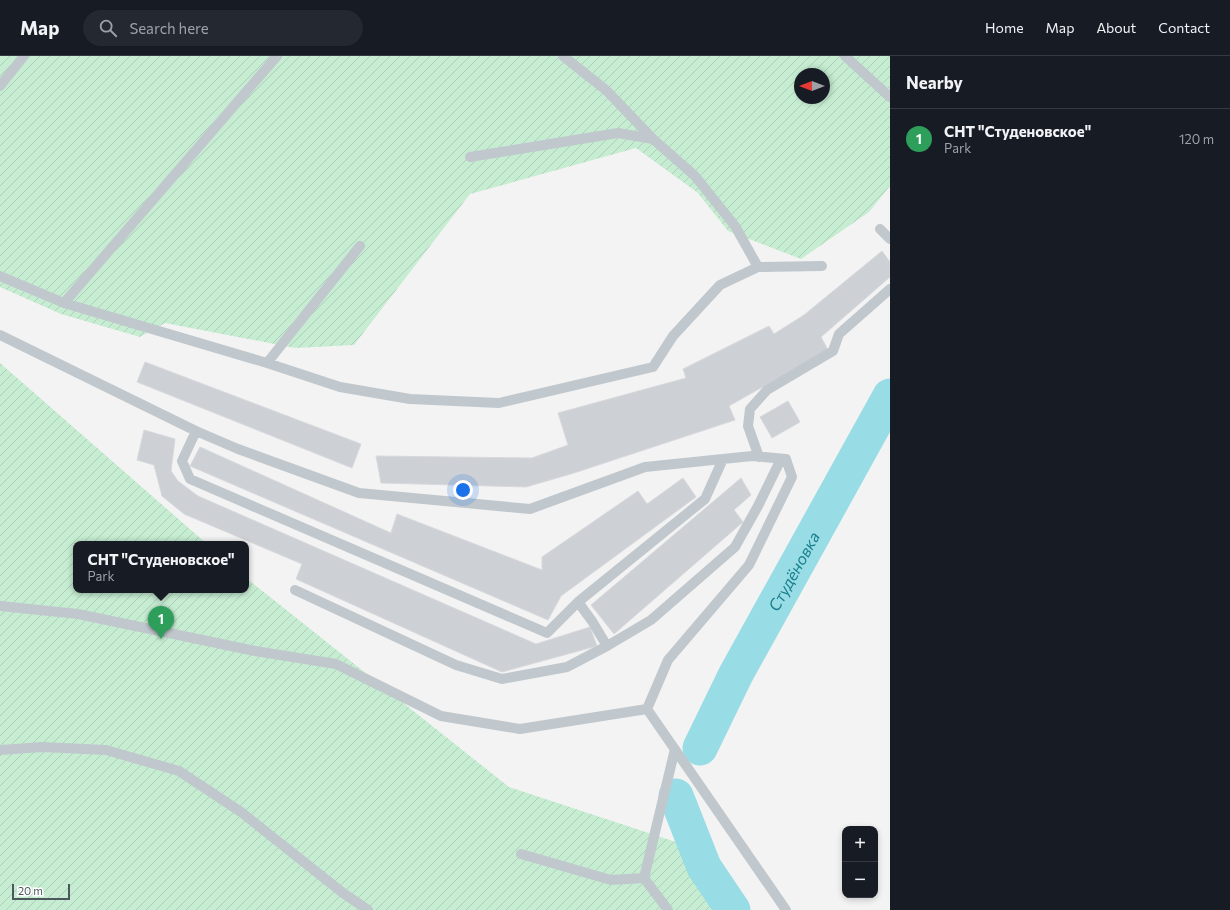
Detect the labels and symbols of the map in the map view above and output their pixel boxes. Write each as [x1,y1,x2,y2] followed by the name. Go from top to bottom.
[794,68,830,104] north arrow
[453,480,473,500] your location
[763,528,823,614] water label: Студёновка
[148,606,174,639] pin: 1
[12,882,70,901] scale bar

